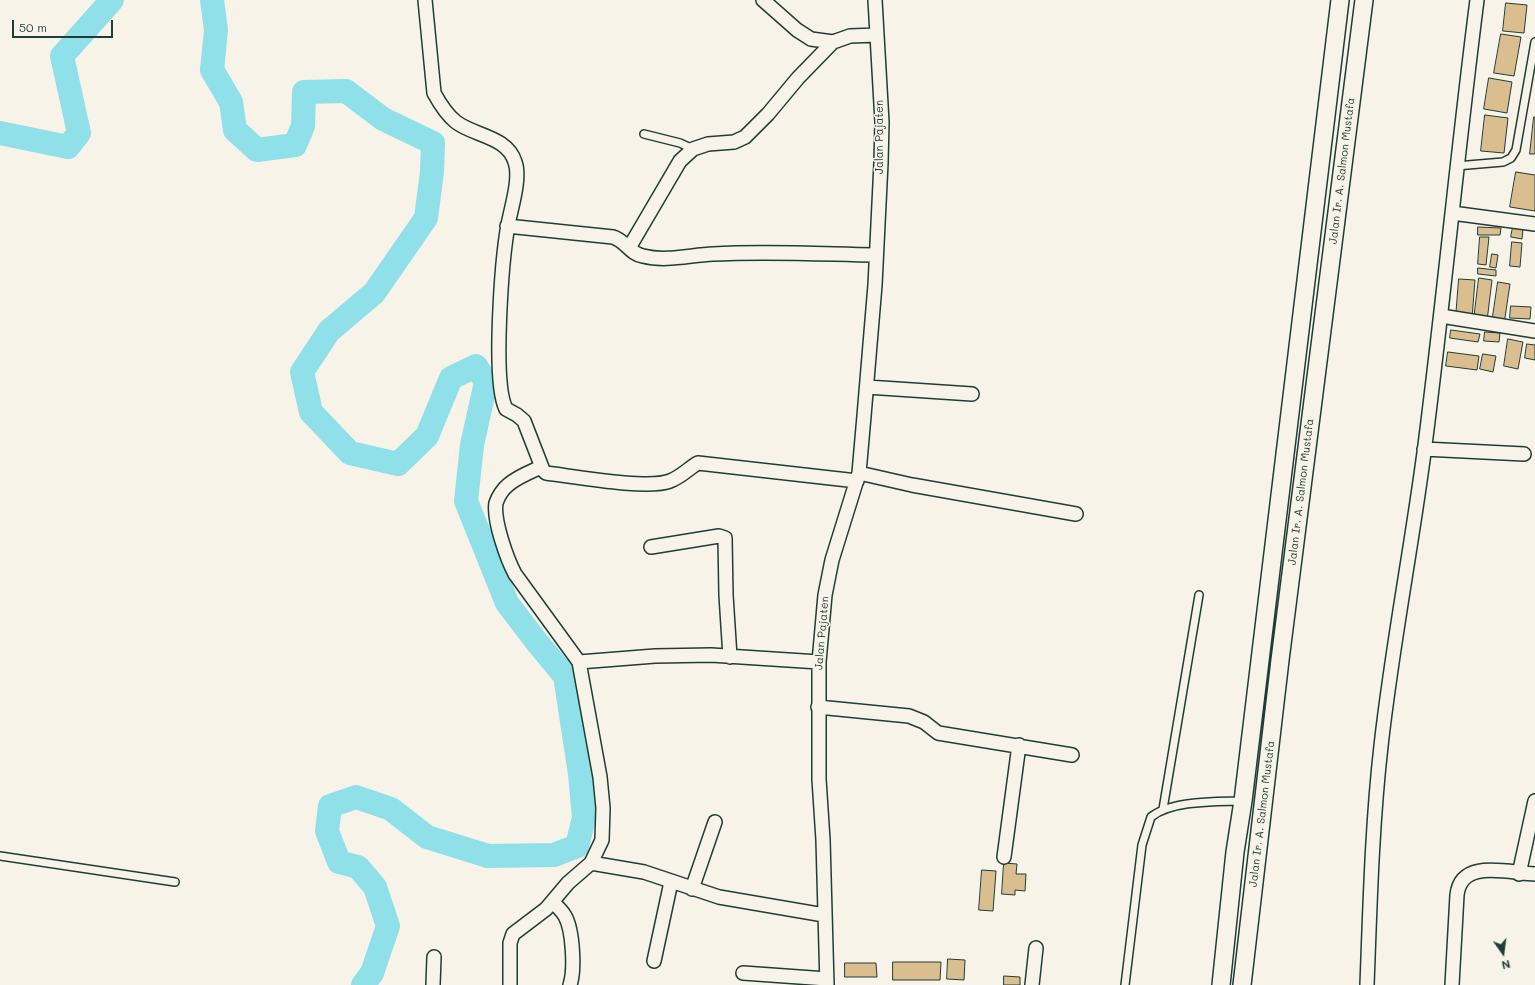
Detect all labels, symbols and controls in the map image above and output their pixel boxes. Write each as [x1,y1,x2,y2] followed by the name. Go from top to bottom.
[14,12,115,38] scale bar
[19,19,47,35] text: 50 m
[1326,97,1358,245] street label: Jalan Ir. A. Salmon Mustafa
[873,100,887,174] street label: Jalan Pajaten
[1285,418,1317,566] street label: Jalan Ir. A. Salmon Mustafa
[812,596,832,670] street label: Jalan Pajaten
[1246,740,1278,888] street label: Jalan Ir. A. Salmon Mustafa
[1483,933,1523,973] north arrow
[1500,957,1512,973] text: N

